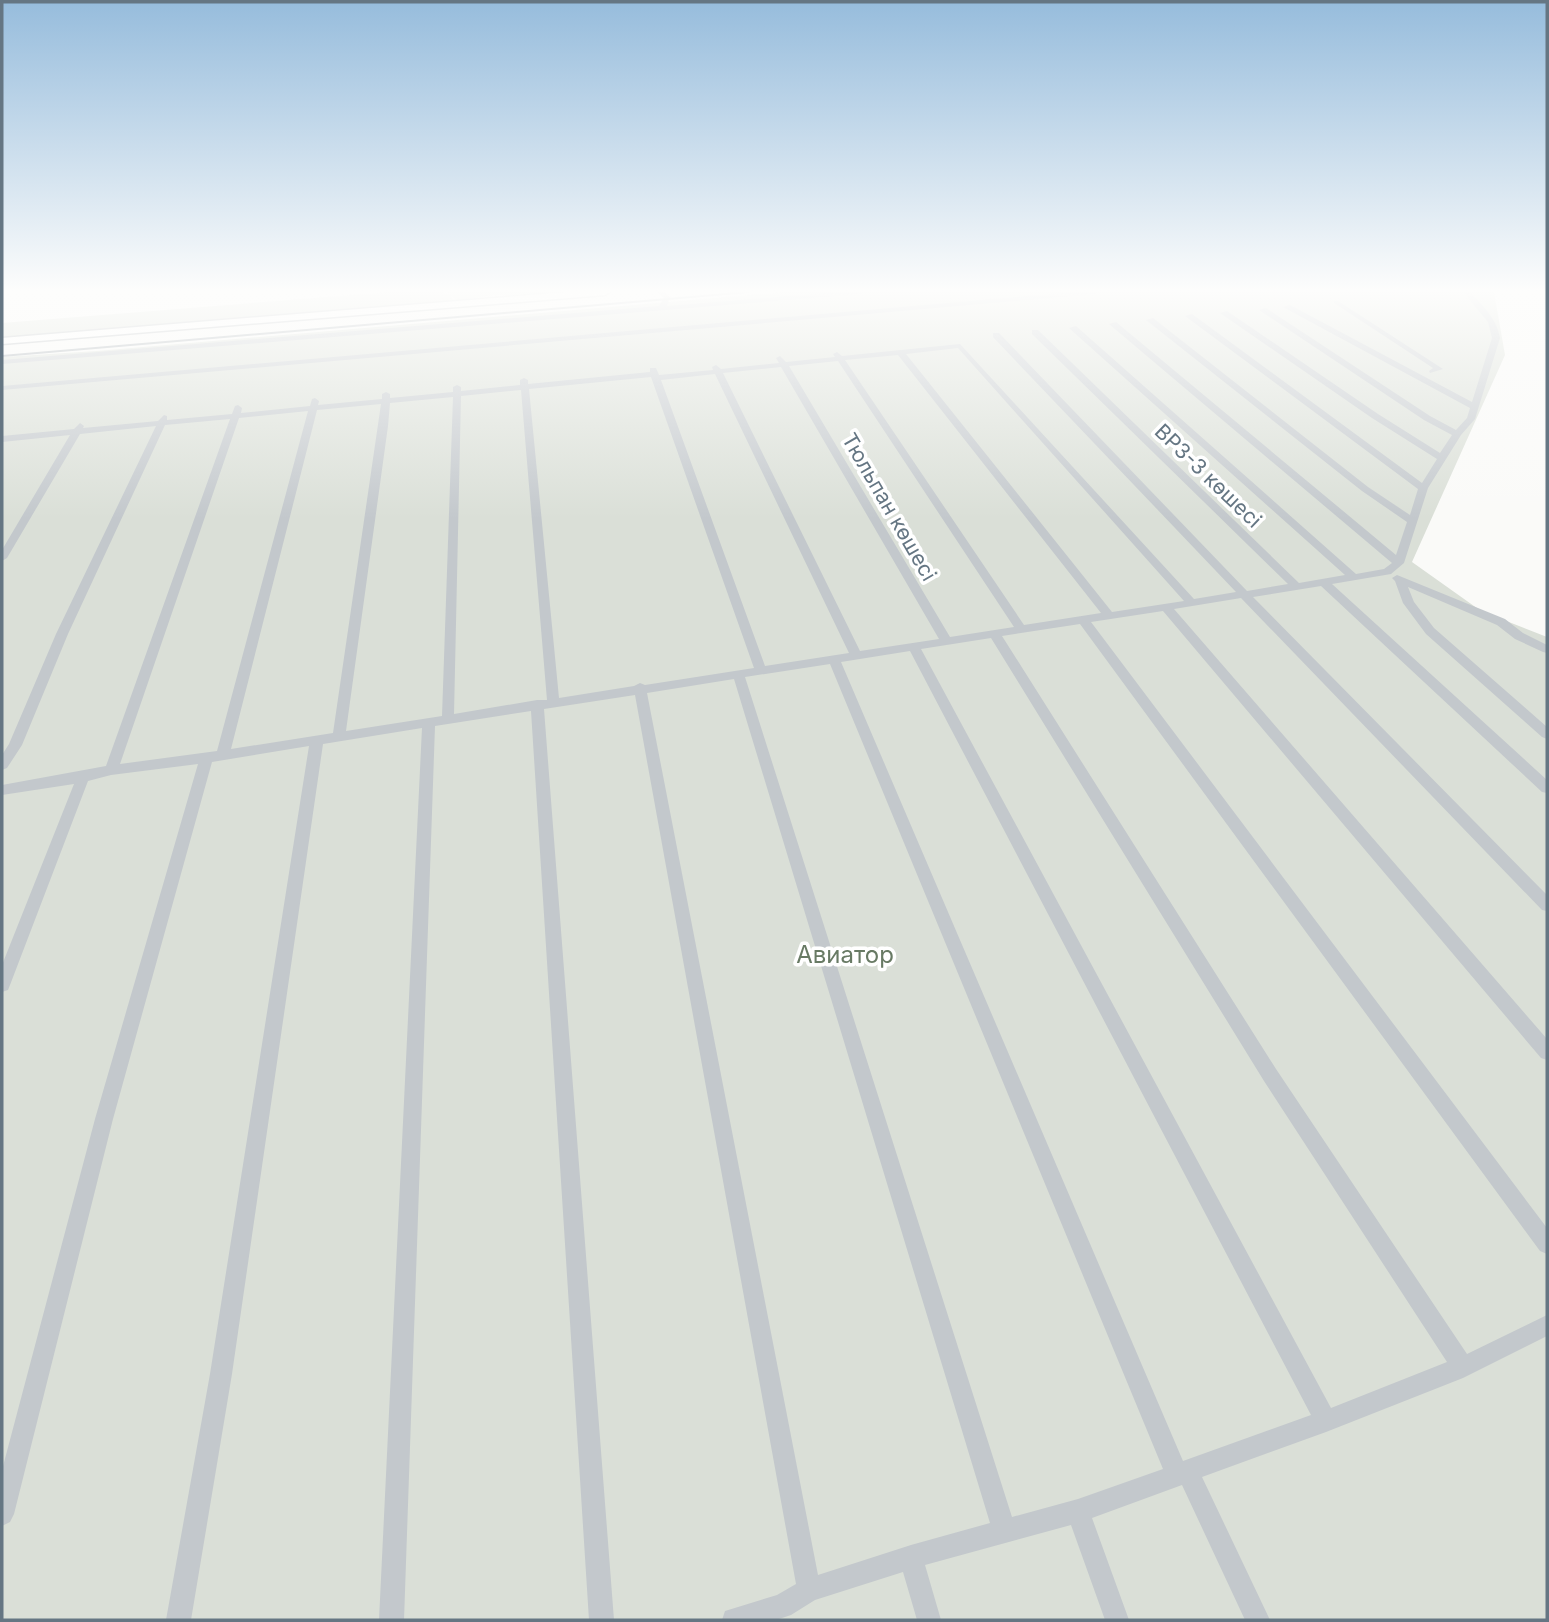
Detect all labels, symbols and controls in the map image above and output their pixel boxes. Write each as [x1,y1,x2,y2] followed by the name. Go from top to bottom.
[1150,419,1267,533] street label: ВРЗ-3 көшесі
[837,428,942,585] street label: Тюльпан көшесі
[796,940,894,969] park label: Авиатор

